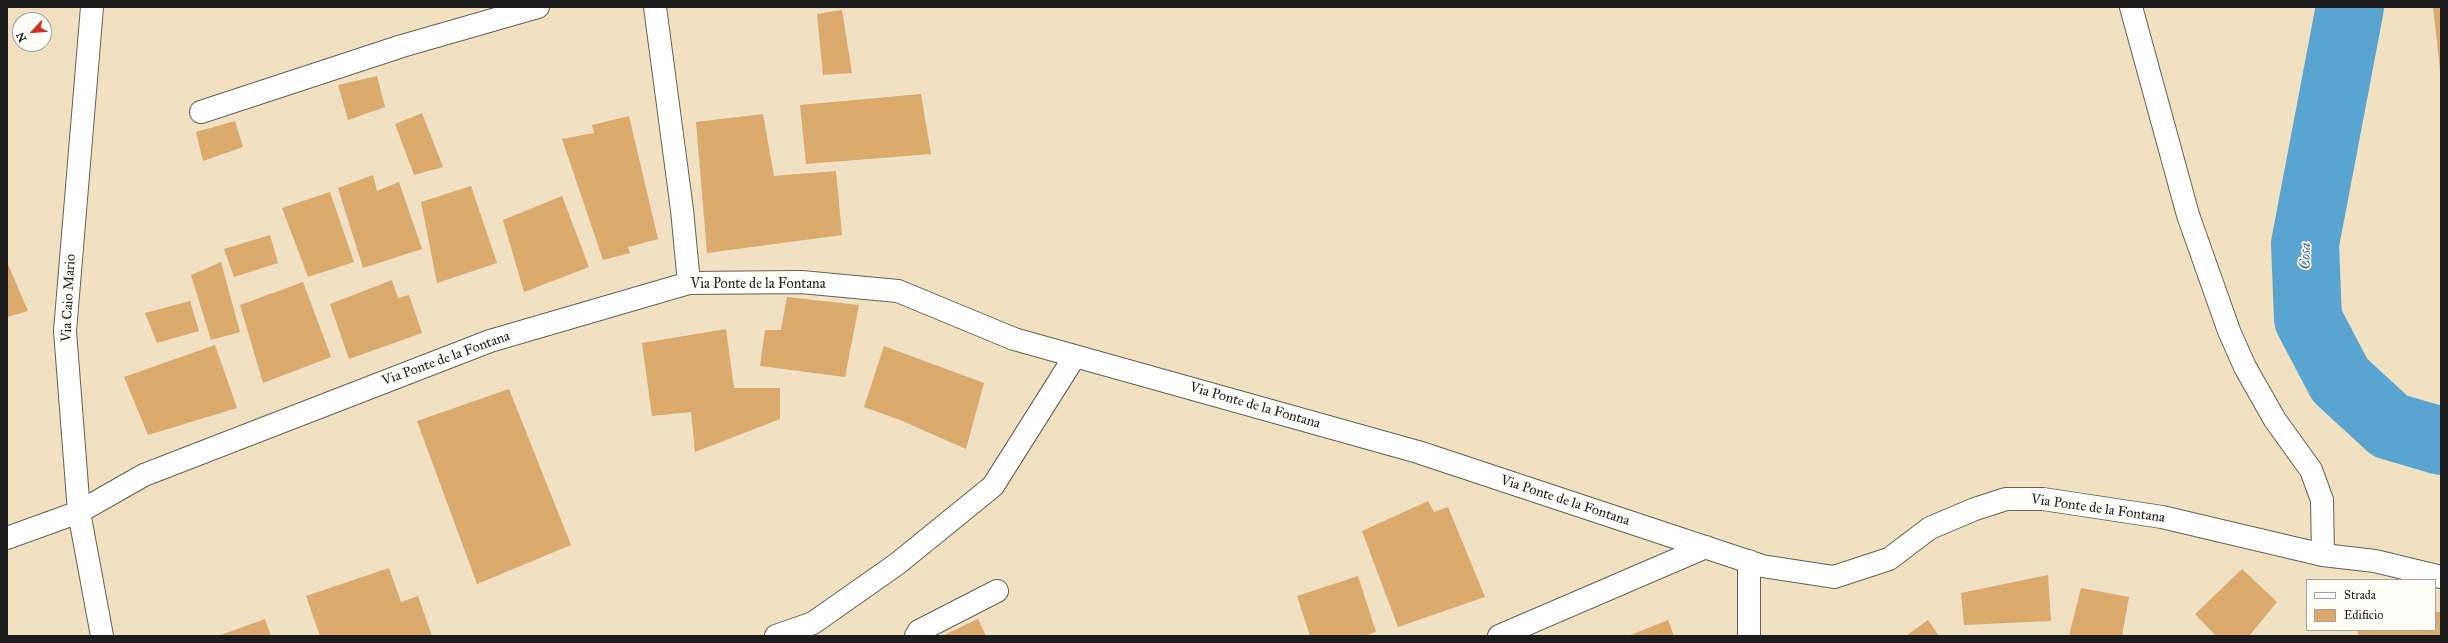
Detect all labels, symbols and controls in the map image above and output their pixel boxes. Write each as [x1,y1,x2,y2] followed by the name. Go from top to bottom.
[12,12,52,52] north arrow
[14,30,30,44] text: N
[2297,242,2315,270] water label: Cosa
[58,253,80,343] street label: Via Caio Mario
[690,277,826,293] street label: Via Ponte de la Fontana
[380,328,512,390] street label: Via Ponte de la Fontana
[1188,379,1322,433] street label: Via Ponte de la Fontana
[1498,472,1632,530] street label: Via Ponte de la Fontana
[2030,491,2166,527] street label: Via Ponte de la Fontana
[2306,579,2436,631] legend
[2344,588,2376,602] text: Strada
[2344,608,2383,622] text: Edificio

